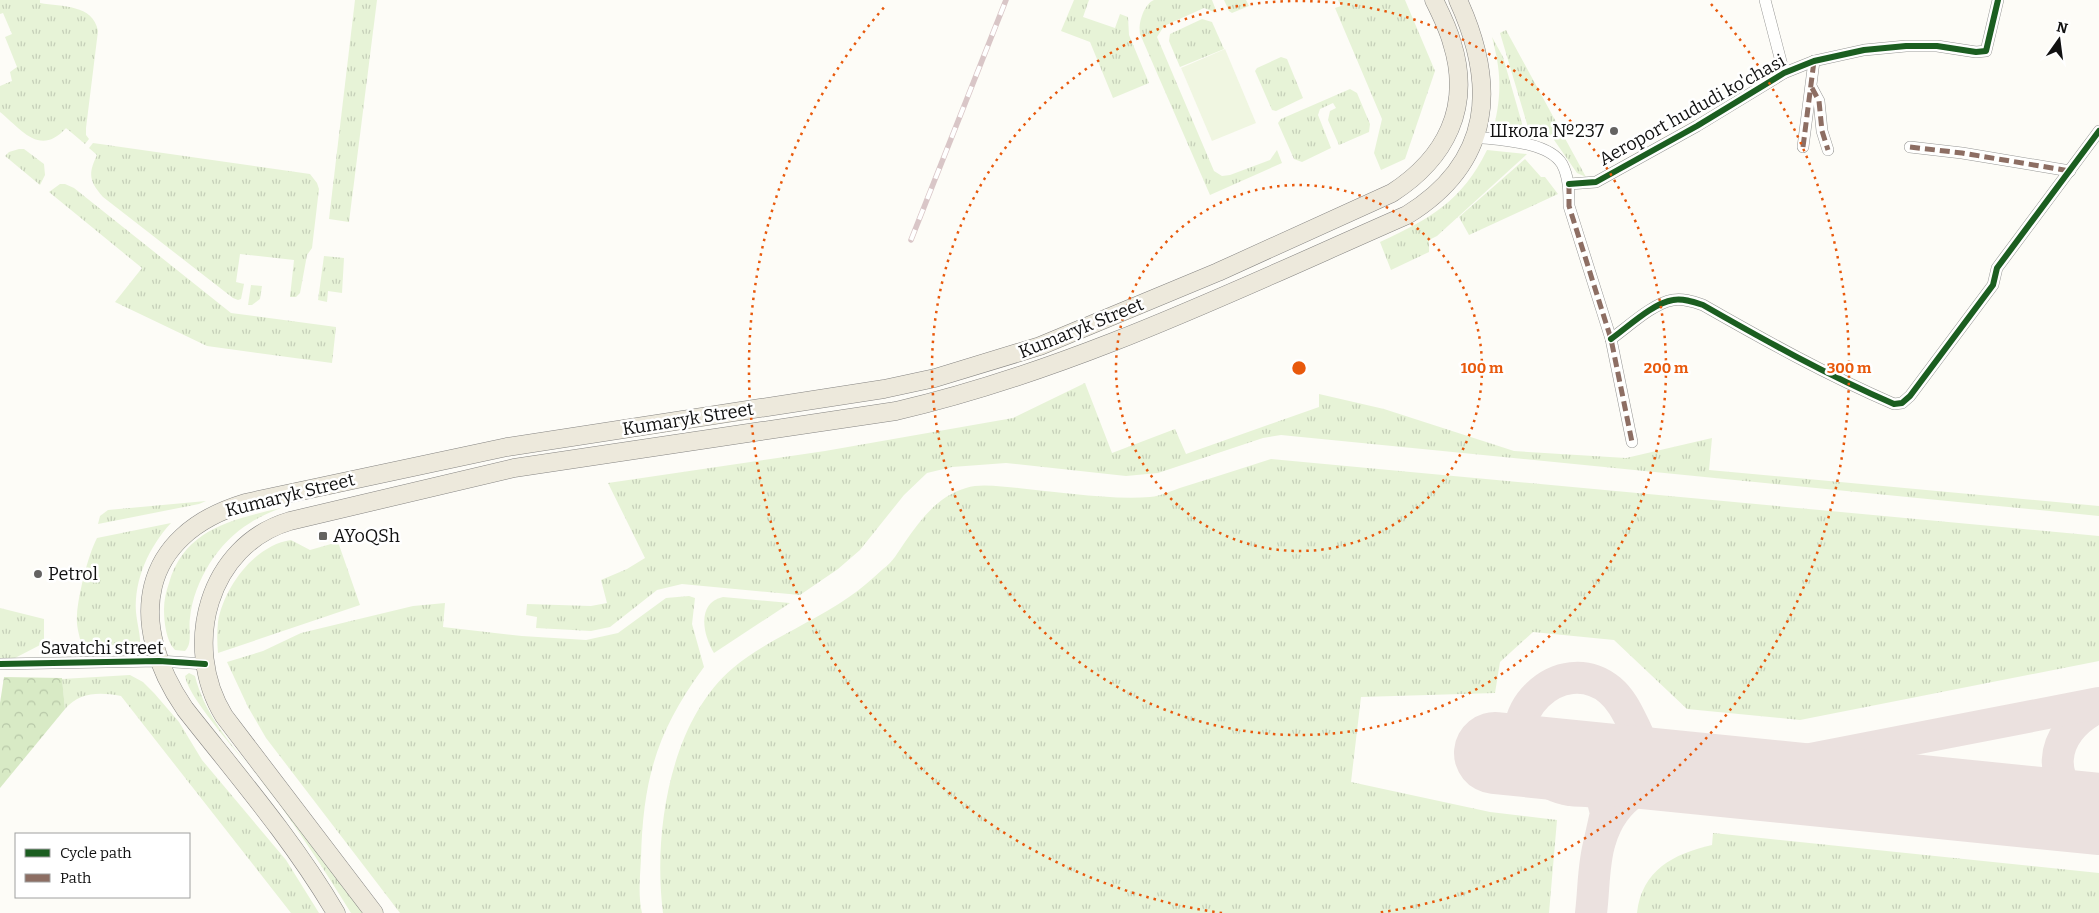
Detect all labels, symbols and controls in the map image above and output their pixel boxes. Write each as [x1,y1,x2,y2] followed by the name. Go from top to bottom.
[2034,15,2084,65] north arrow
[2055,18,2070,37] text: N
[1595,50,1789,170] street label: Aeroport hududi ko'chasi
[1490,120,1604,142] place label: Школа №237
[1608,125,1620,137] marker: Школа №237
[1015,293,1147,363] street label: Kumaryk Street
[1290,359,1308,377] centre of rings
[1461,359,1504,377] text: 100 m
[1644,359,1689,377] text: 200 m
[1827,359,1872,377] text: 300 m
[621,398,756,440] street label: Kumaryk Street
[223,468,357,522] street label: Kumaryk Street
[333,525,400,547] place label: AYoQSh
[317,530,329,542] marker: AYoQSh
[48,563,98,585] place label: Petrol
[32,568,44,580] marker: Petrol
[41,637,164,659] street label: Savatchi street
[15,833,190,898] legend
[60,844,132,862] text: Cycle path
[60,869,92,887] text: Path

